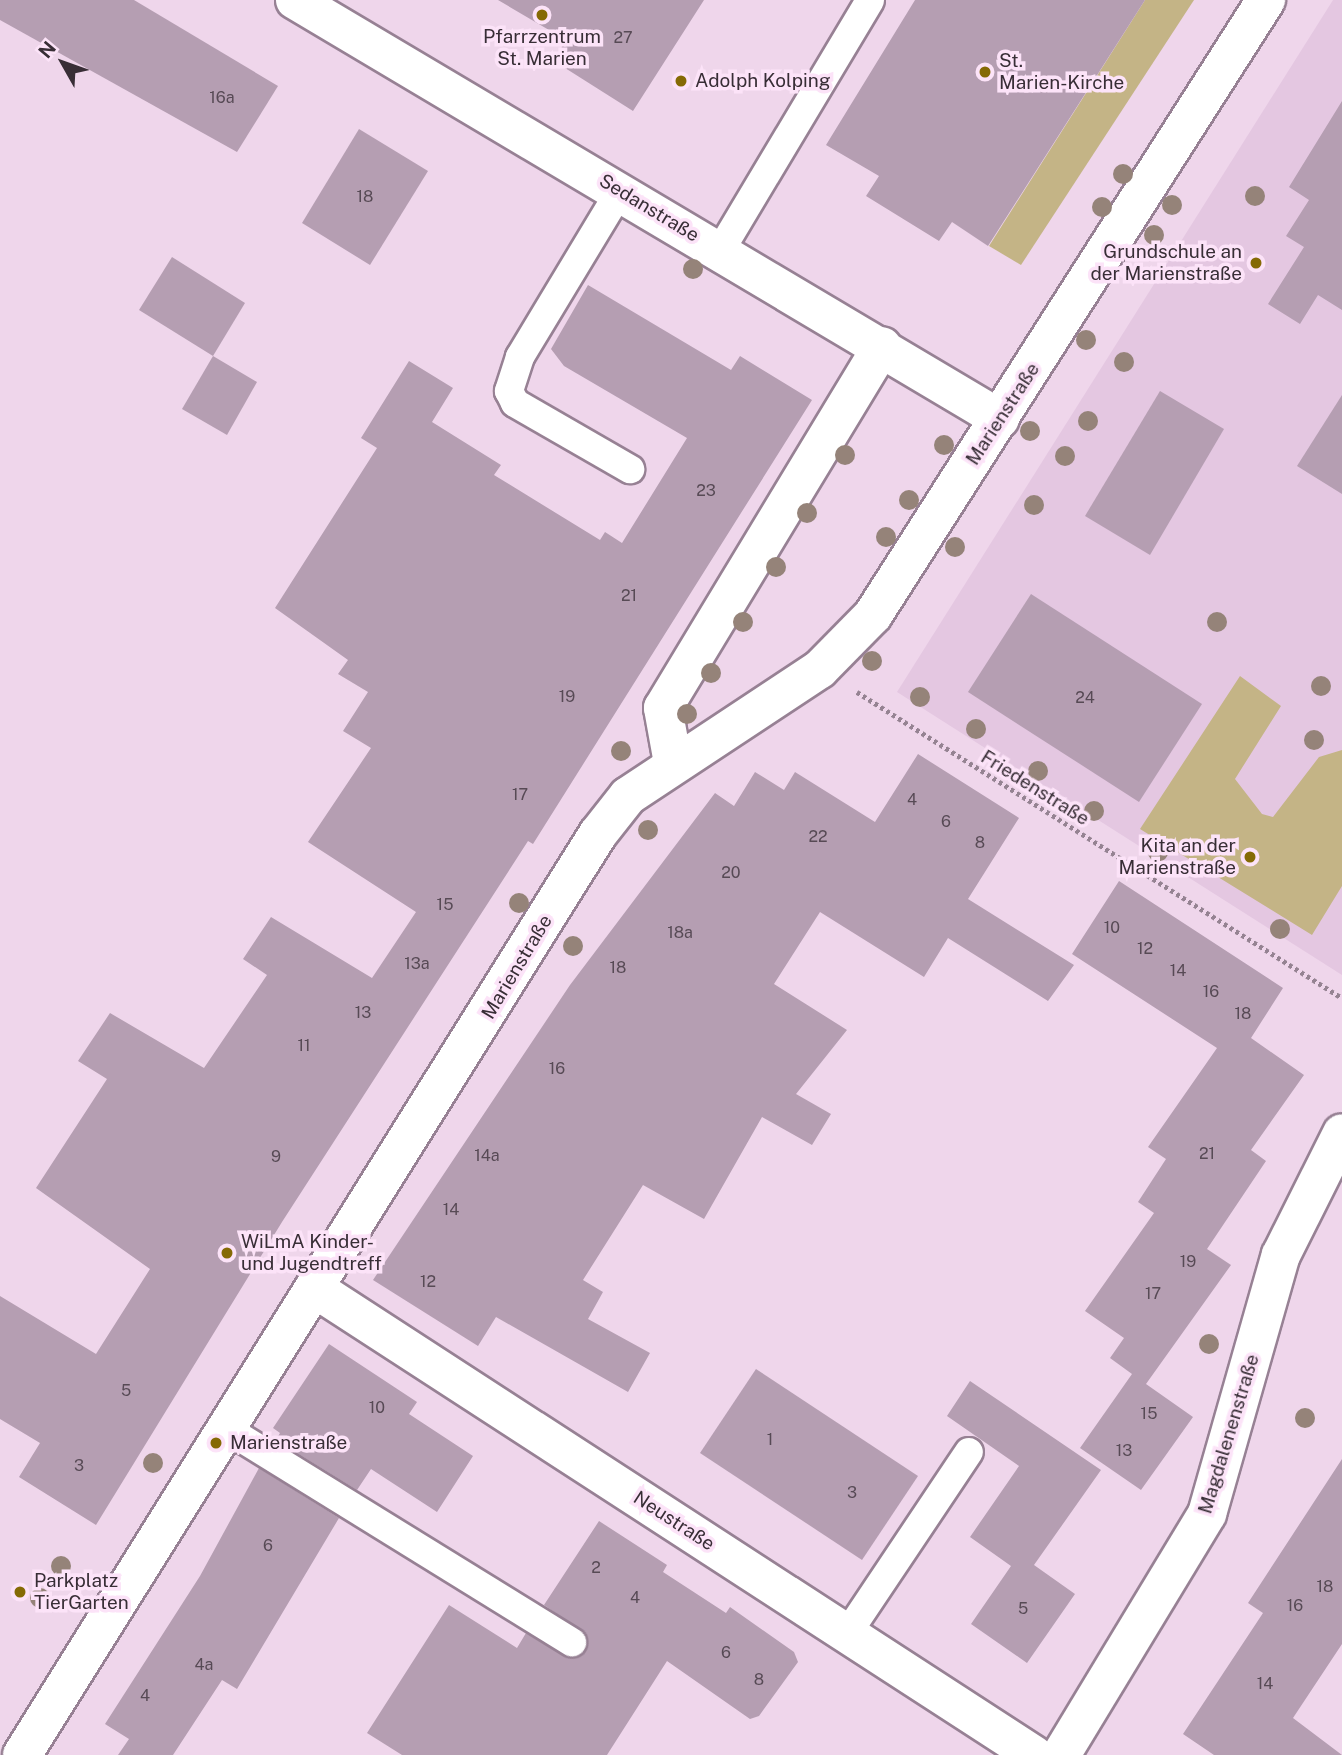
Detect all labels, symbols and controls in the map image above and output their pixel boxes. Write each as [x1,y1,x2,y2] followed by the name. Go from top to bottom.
[534,7,550,23] marker: Pfarrzentrum St. Marien
[483,26,601,70] place label: Pfarrzentrum St. Marien
[28,28,98,98] north arrow
[613,28,633,48] house number: 27
[34,37,60,62] text: N
[999,50,1124,94] place label: St. Marien-Kirche
[977,64,993,80] marker: St. Marien-Kirche
[695,70,831,92] place label: Adolph Kolping
[673,73,689,89] marker: Adolph Kolping
[209,88,235,108] house number: 16a
[595,169,703,247] street label: Sedanstraße
[357,187,373,207] house number: 18
[1090,241,1242,285] place label: Grundschule an der Marienstraße
[1248,255,1264,271] marker: Grundschule an der Marienstraße
[961,359,1045,469] street label: Marienstraße
[696,481,716,501] house number: 23
[621,586,637,606] house number: 21
[559,687,575,707] house number: 19
[1075,688,1095,708] house number: 24
[977,746,1093,830] street label: Friedenstraße
[512,785,528,805] house number: 17
[907,790,917,810] house number: 4
[941,812,951,832] house number: 6
[808,827,828,847] house number: 22
[975,833,985,853] house number: 8
[1119,835,1236,879] place label: Kita an der Marienstraße
[1242,849,1258,865] marker: Kita an der Marienstraße
[721,863,741,883] house number: 20
[437,895,453,915] house number: 15
[477,911,557,1023] street label: Marienstraße
[1104,918,1120,938] house number: 10
[667,923,693,943] house number: 18a
[1137,939,1153,959] house number: 12
[404,954,430,974] house number: 13a
[610,958,626,978] house number: 18
[1170,961,1186,981] house number: 14
[1203,982,1219,1002] house number: 16
[355,1003,371,1023] house number: 13
[1235,1004,1251,1024] house number: 18
[297,1036,311,1056] house number: 11
[549,1059,565,1079] house number: 16
[1199,1144,1215,1164] house number: 21
[474,1146,500,1166] house number: 14a
[271,1147,281,1167] house number: 9
[443,1200,459,1220] house number: 14
[241,1231,382,1275] place label: WiLmA Kinder- und Jugendtreff
[219,1245,235,1261] marker: WiLmA Kinder- und Jugendtreff
[1180,1252,1196,1272] house number: 19
[420,1272,436,1292] house number: 12
[1145,1284,1161,1304] house number: 17
[1194,1351,1264,1517] street label: Magdalenenstraße
[121,1381,131,1401] house number: 5
[369,1398,385,1418] house number: 10
[1141,1404,1157,1424] house number: 15
[767,1430,773,1450] house number: 1
[230,1432,347,1454] place label: Marienstraße
[208,1435,224,1451] marker: Marienstraße
[1116,1441,1132,1461] house number: 13
[74,1456,84,1476] house number: 3
[847,1483,857,1503] house number: 3
[629,1486,719,1556] street label: Neustraße
[263,1536,273,1556] house number: 6
[591,1558,601,1578] house number: 2
[34,1570,129,1614] place label: Parkplatz TierGarten
[1317,1577,1333,1597] house number: 18
[12,1584,28,1600] marker: Parkplatz TierGarten
[630,1588,640,1608] house number: 4
[1287,1596,1303,1616] house number: 16
[1018,1599,1028,1619] house number: 5
[721,1643,731,1663] house number: 6
[195,1655,213,1675] house number: 4a
[754,1670,764,1690] house number: 8
[1257,1674,1273,1694] house number: 14
[140,1686,150,1706] house number: 4

